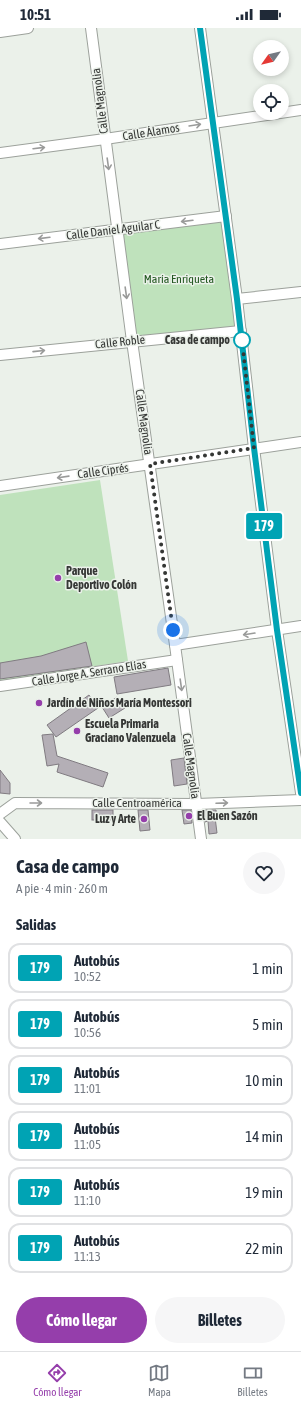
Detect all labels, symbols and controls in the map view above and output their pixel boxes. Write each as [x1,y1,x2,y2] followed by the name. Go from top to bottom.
[20,6,51,23] text: 10:51
[253,40,289,76] north arrow
[253,40,289,120] map controls
[89,67,111,135] street label: Calle Magnolia
[253,84,289,120] button: locate
[122,121,180,143] street label: Calle Álamos
[188,121,201,129] one-way arrow
[32,144,45,152] one-way arrow
[104,157,112,170] one-way arrow
[65,217,161,243] street label: Calle Daniel Aguilar C
[181,217,194,225] one-way arrow
[38,234,51,242] one-way arrow
[144,272,214,286] park label: María Enriqueta
[122,286,130,299] one-way arrow
[233,331,251,349] marker: Casa de campo
[94,332,146,352] street label: Calle Roble
[165,333,230,347] place label: Casa de campo
[32,347,45,354] one-way arrow
[132,388,156,456] street label: Calle Magnolia
[77,460,129,482] street label: Calle Ciprés
[57,473,70,481] one-way arrow
[241,513,287,539] line badge: 179
[254,518,274,534] text: 179
[66,564,137,592] place label: Parque Deportivo Colón
[53,573,63,583] marker: Parque Deportivo Colón
[163,620,183,640] your location
[243,630,256,638] one-way arrow
[31,657,147,689] street label: Calle Jorge A. Serrano Elías
[177,678,184,691] one-way arrow
[46,696,192,710] place label: Jardín de Niños María Montessori
[34,698,44,708] marker: Jardín de Niños María Montessori
[85,717,176,745] place label: Escuela Primaria Graciano Valenzuela
[72,726,82,736] marker: Escuela Primaria Graciano Valenzuela
[179,732,203,800] street label: Calle Magnolia
[92,796,182,810] street label: Calle Centroamérica
[29,799,42,807] one-way arrow
[215,799,228,806] one-way arrow
[197,809,258,823] place label: El Buen Sazón
[184,811,194,821] marker: El Buen Sazón
[95,812,137,826] place label: Luz y Arte
[139,814,149,824] marker: Luz y Arte
[243,852,285,894] button: heart
[16,855,119,877] text: Casa de campo
[16,881,108,896] text: A pie · 4 min · 260 m
[16,916,56,933] text: Salidas
[74,952,119,969] text: Autobús
[30,960,50,976] text: 179
[252,960,283,977] text: 1 min
[74,969,101,984] text: 10:52
[74,1008,119,1025] text: Autobús
[30,1016,50,1032] text: 179
[252,1016,283,1033] text: 5 min
[74,1025,101,1040] text: 10:56
[74,1064,119,1081] text: Autobús
[30,1072,50,1088] text: 179
[245,1072,283,1089] text: 10 min
[74,1081,101,1096] text: 11:01
[74,1120,119,1137] text: Autobús
[30,1128,50,1144] text: 179
[245,1128,283,1145] text: 14 min
[74,1137,101,1152] text: 11:05
[74,1176,119,1193] text: Autobús
[30,1184,50,1200] text: 179
[245,1184,283,1201] text: 19 min
[74,1193,101,1208] text: 11:10
[74,1232,119,1249] text: Autobús
[30,1240,50,1256] text: 179
[245,1240,283,1257] text: 22 min
[74,1249,101,1264] text: 11:13
[16,1297,147,1343] button: Cómo llegar
[155,1297,285,1343] button: Billetes
[33,1362,82,1398] tab: Cómo llegar
[148,1362,171,1398] tab: Mapa
[237,1362,268,1398] tab: Billetes

